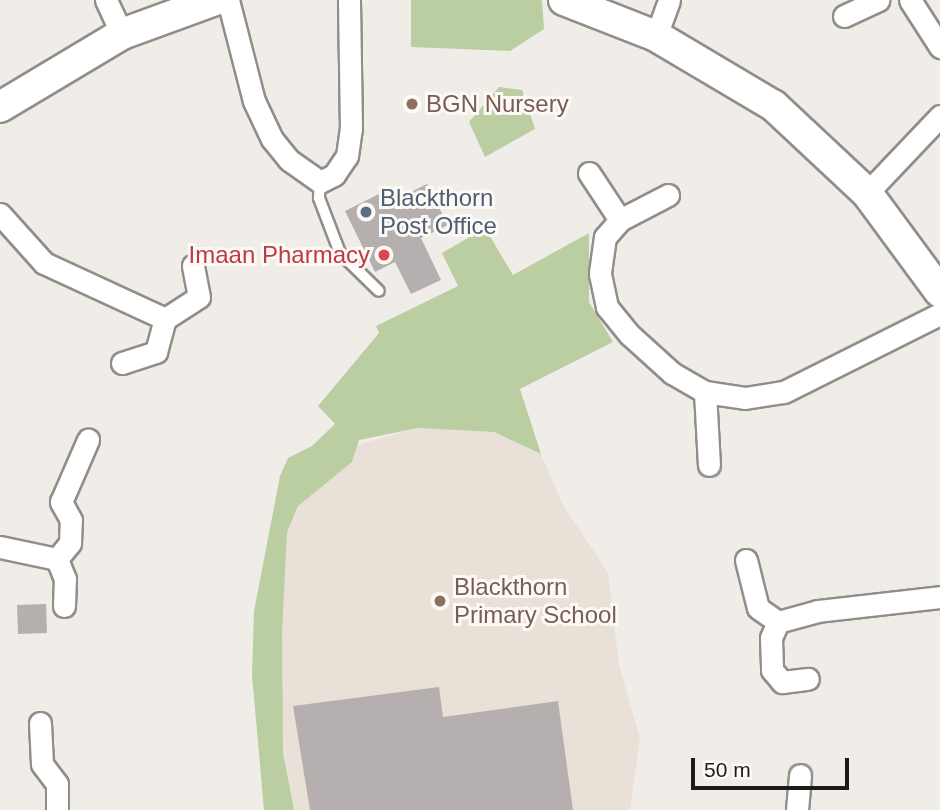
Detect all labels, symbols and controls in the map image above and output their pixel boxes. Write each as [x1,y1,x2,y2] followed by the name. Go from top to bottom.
[426,90,569,118] place label: BGN Nursery
[404,96,420,112] marker: BGN Nursery
[380,184,497,240] place label: Blackthorn Post Office
[358,204,374,220] marker: Blackthorn Post Office
[189,241,370,269] place label: Imaan Pharmacy
[376,247,392,263] marker: Imaan Pharmacy
[454,573,617,629] place label: Blackthorn Primary School
[432,593,448,609] marker: Blackthorn Primary School
[695,744,852,788] scale bar
[704,758,751,781] text: 50 m

